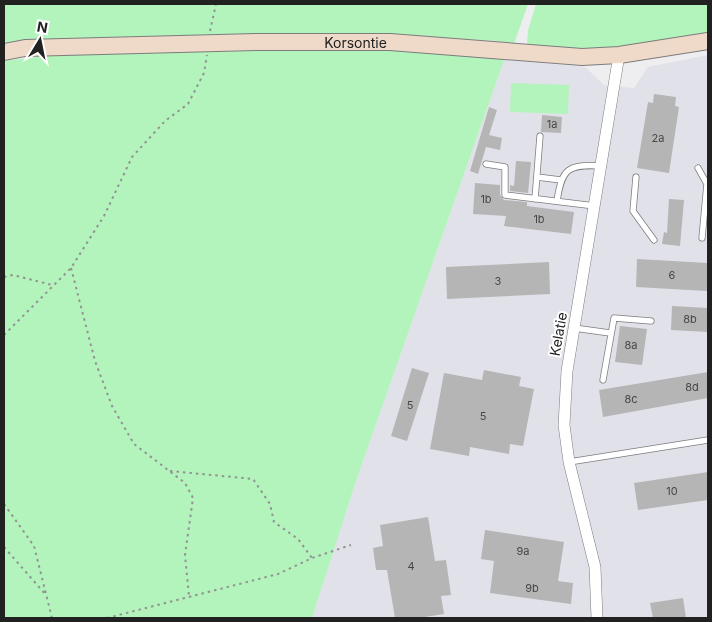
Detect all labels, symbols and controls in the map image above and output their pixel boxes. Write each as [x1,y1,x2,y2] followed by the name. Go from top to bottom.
[15,15,65,65] north arrow
[36,17,49,36] text: N
[324,34,387,51] street label: Korsontie
[547,117,557,131] house number: 1a
[652,131,664,145] house number: 2a
[480,192,492,206] house number: 1b
[533,212,545,226] house number: 1b
[669,268,676,282] house number: 6
[495,274,502,288] house number: 3
[546,311,570,357] street label: Kelatie
[683,312,697,326] house number: 8b
[625,338,637,352] house number: 8a
[685,380,699,394] house number: 8d
[624,392,638,406] house number: 8c
[407,398,414,412] house number: 5
[480,409,487,423] house number: 5
[666,484,678,498] house number: 10
[517,544,530,558] house number: 9a
[407,559,415,573] house number: 4
[525,581,539,595] house number: 9b

